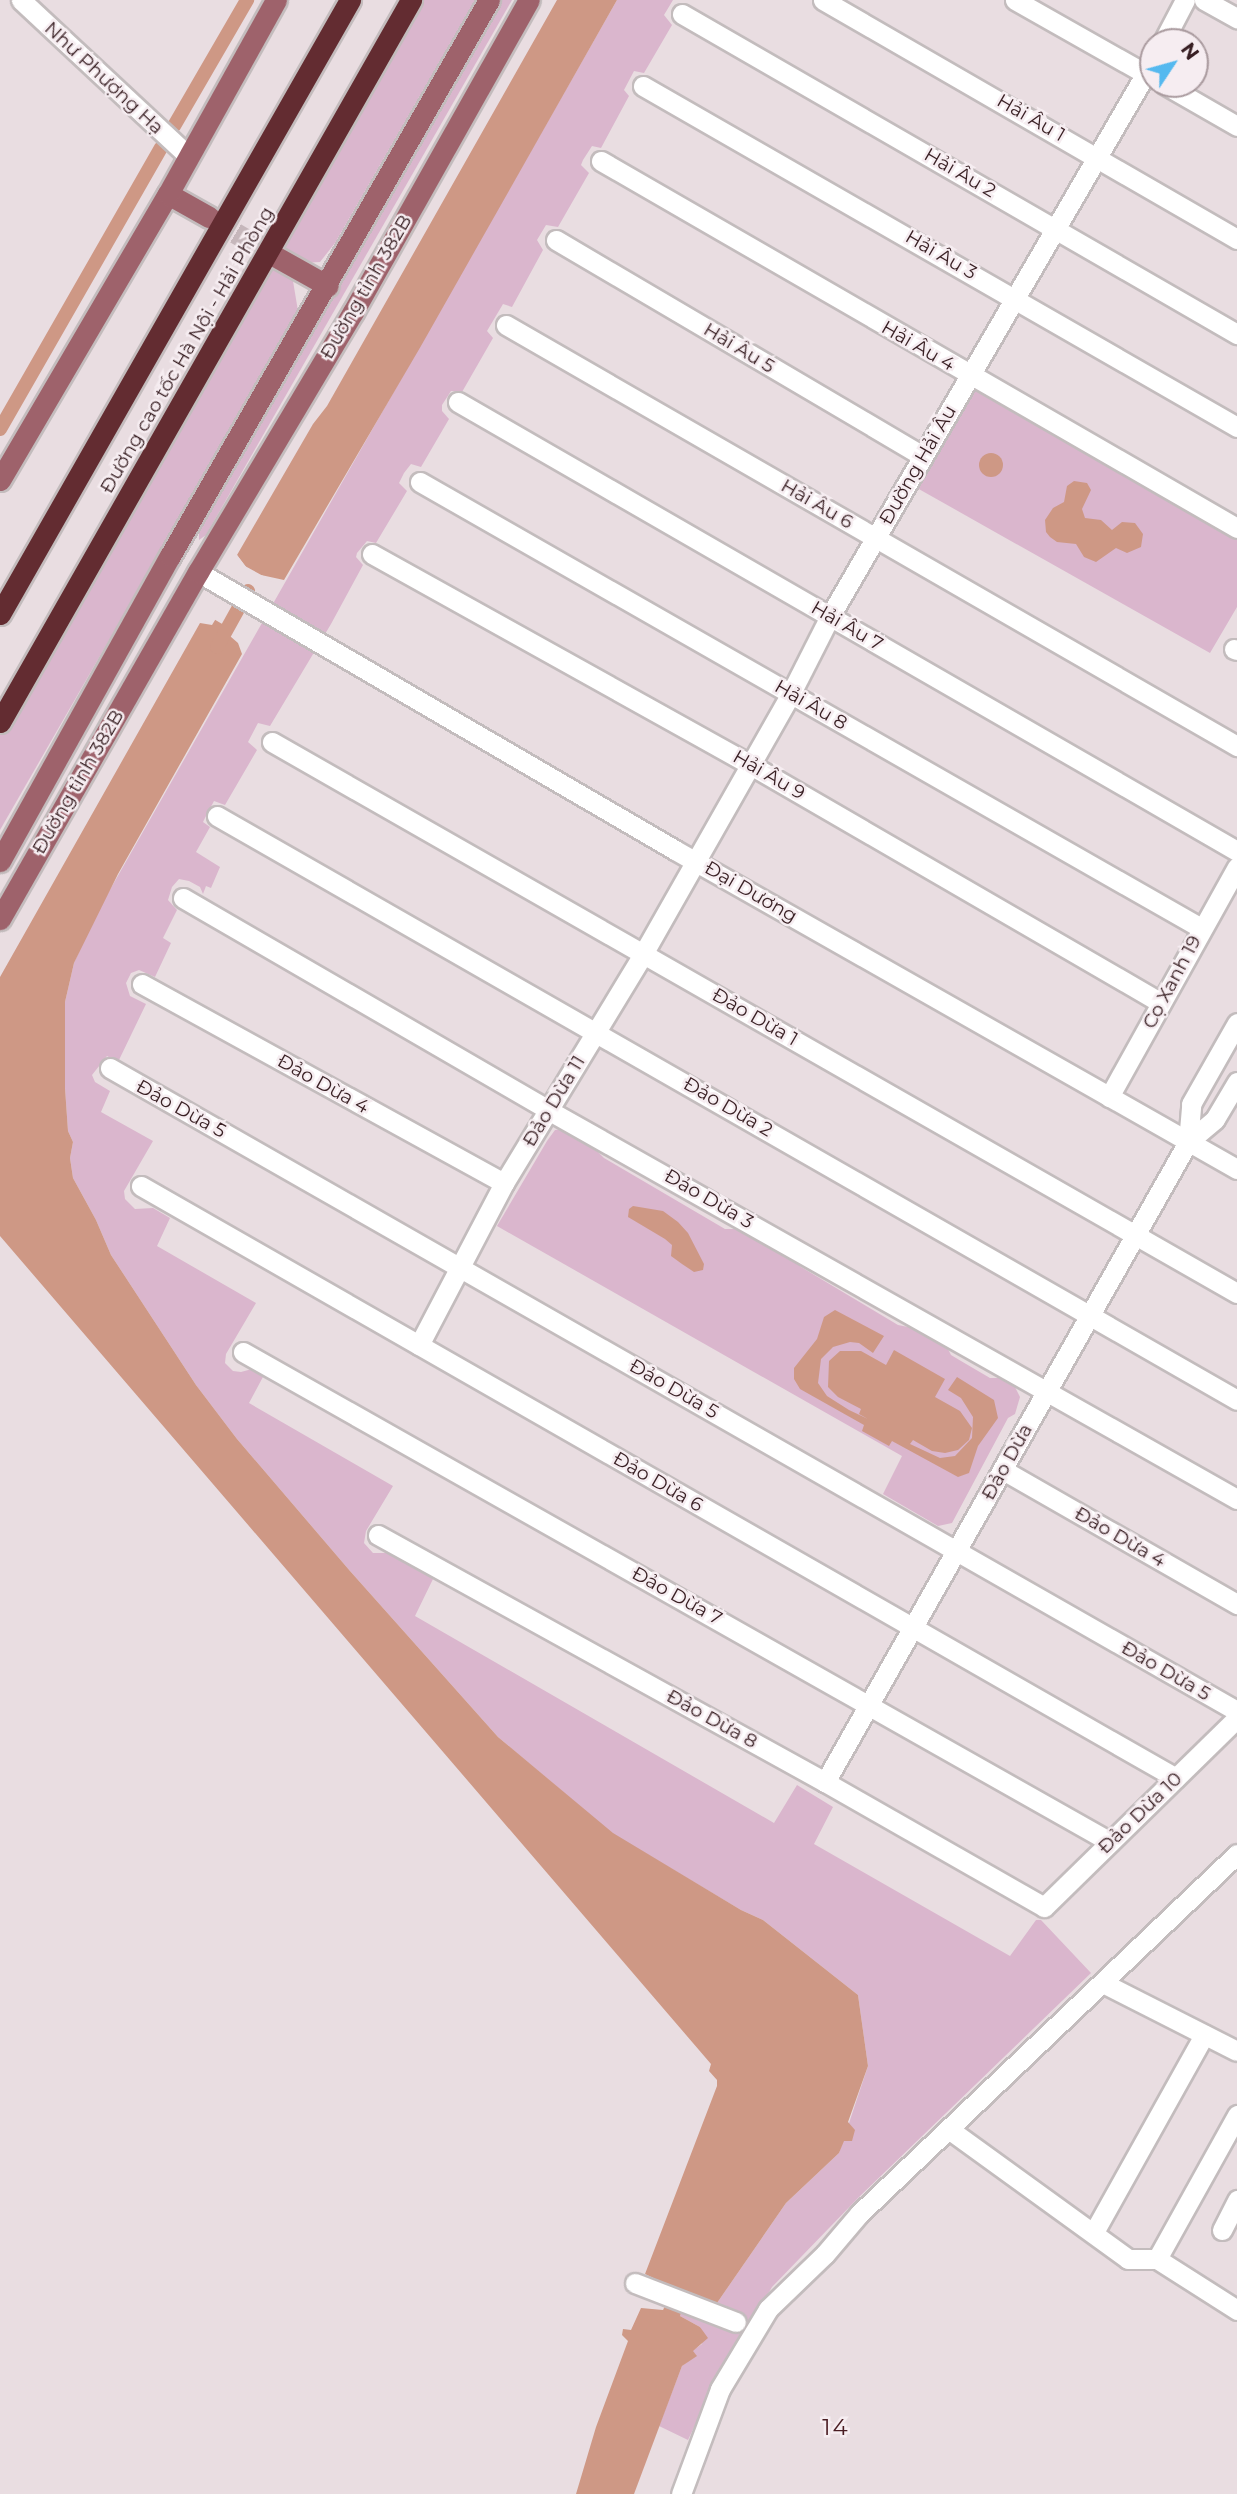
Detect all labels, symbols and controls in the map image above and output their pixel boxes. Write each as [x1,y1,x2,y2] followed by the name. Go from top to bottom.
[40,17,168,139] street label: Như Phượng Hạ
[1139,28,1209,98] north arrow
[1176,39,1204,65] text: N
[993,89,1069,147] street label: Hải Âu 1
[920,143,1000,203] street label: Hải Âu 2
[95,203,279,497] street label: Đường cao tốc Hà Nội - Hải Phòng
[316,211,416,363] street label: Đường tỉnh 382B
[901,225,981,285] street label: Hải Âu 3
[877,316,959,376] street label: Hải Âu 4
[699,318,779,378] street label: Hải Âu 5
[875,401,961,529] street label: Đường Hải Âu
[777,474,857,534] street label: Hải Âu 6
[807,596,887,656] street label: Hải Âu 7
[771,675,851,735] street label: Hải Âu 8
[28,706,128,858] street label: Đường tỉnh 382B
[729,745,809,805] street label: Hải Âu 9
[701,856,801,928] street label: Đại Dương
[1138,931,1206,1033] street label: Cọ Xanh 19
[708,983,802,1051] street label: Đảo Dừa 1
[273,1050,373,1118] street label: Đảo Dừa 4
[518,1051,590,1151] street label: Đảo Dừa 11
[679,1072,777,1142] street label: Đảo Dừa 2
[132,1075,230,1143] street label: Đảo Dừa 5
[660,1164,758,1234] street label: Đảo Dừa 3
[625,1354,723,1424] street label: Đảo Dừa 5
[977,1420,1037,1504] street label: Đảo Dừa
[609,1447,707,1517] street label: Đảo Dừa 6
[1071,1502,1169,1572] street label: Đảo Dừa 4
[628,1562,726,1630] street label: Đảo Dừa 7
[1117,1636,1215,1706] street label: Đảo Dừa 5
[663,1685,761,1753] street label: Đảo Dừa 8
[1093,1767,1187,1859] street label: Đảo Dừa 10
[822,2413,850,2441] district label: 14

